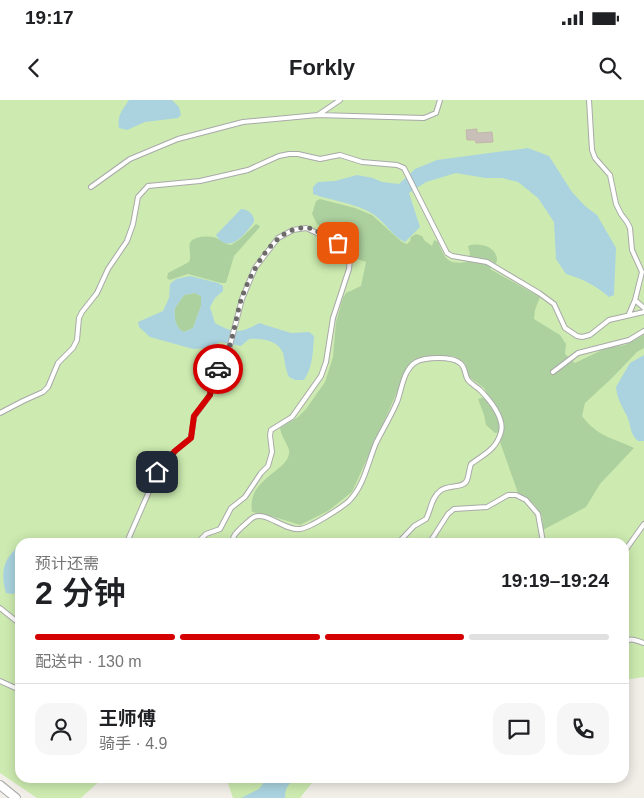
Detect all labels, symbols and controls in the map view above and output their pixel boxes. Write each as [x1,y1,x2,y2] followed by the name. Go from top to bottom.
[25,7,74,28] text: 19:17
[20,54,48,82] icon: back
[596,54,624,82] icon: search
[289,55,355,80] text: Forkly
[317,222,359,264] pin
[324,229,352,257] icon: bag
[193,344,243,394] courier
[204,355,232,383] icon: car
[136,451,178,493] pin
[143,458,171,486] icon: home
[35,555,99,572] text: 预计还需
[501,570,609,591] text: 19:19–19:24
[35,575,126,611] text: 2 分钟
[35,653,142,670] text: 配送中 · 130 m
[35,703,87,755] button: person
[493,703,545,755] button: chat
[557,703,609,755] button: phone
[99,708,156,729] text: 王师傅
[99,735,167,752] text: 骑手 · 4.9

